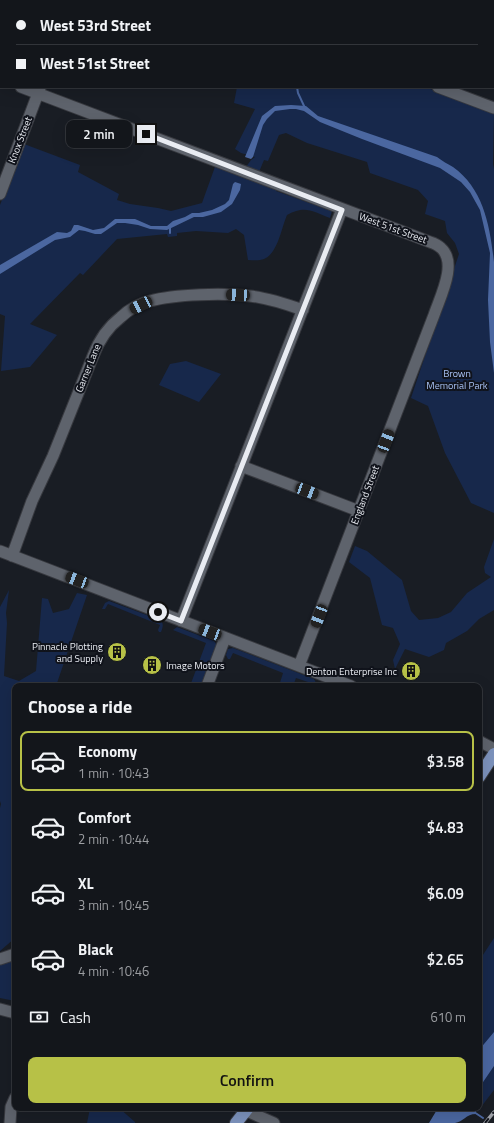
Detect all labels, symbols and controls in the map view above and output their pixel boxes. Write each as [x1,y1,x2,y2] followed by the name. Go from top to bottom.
[40,14,151,37] text: West 53rd Street
[40,52,150,75] text: West 51st Street
[4,114,36,165] street label: Knox Street
[66,120,132,148] callout: 2 min
[83,124,115,144] text: 2 min
[137,125,155,143] route end
[357,209,430,247] street label: West 51st Street
[226,288,250,302] car
[128,294,154,316] car
[72,342,104,394] street label: Garner Lane
[426,366,488,393] park label: Brown Memorial Park
[376,428,396,454] car
[347,463,383,527] street label: England Street
[294,481,320,501] car
[64,570,90,590] car
[149,603,167,621] route start
[309,603,329,629] car
[197,622,223,642] car
[32,639,103,666] place label: Pinnacle Plotting and Supply
[106,641,128,663] building icon: Pinnacle Plotting and Supply
[141,654,163,676] building icon: Image Motors
[166,658,225,673] place label: Image Motors
[400,660,422,682] building icon: Denton Enterprise Inc
[306,664,397,679] place label: Denton Enterprise Inc
[28,693,132,720] text: Choose a ride
[78,740,137,763] text: Economy
[30,743,66,779] icon: car
[427,750,464,773] text: $3.58
[78,763,149,783] text: 1 min · 10:43
[78,806,131,829] text: Comfort
[30,809,66,845] icon: car
[427,816,464,839] text: $4.83
[78,829,149,849] text: 2 min · 10:44
[78,872,94,895] text: XL
[30,875,66,911] icon: car
[427,882,464,905] text: $6.09
[78,895,149,915] text: 3 min · 10:45
[78,938,113,961] text: Black
[30,941,66,977] icon: car
[427,948,464,971] text: $2.65
[78,961,149,981] text: 4 min · 10:46
[28,1006,50,1028] icon: cash
[60,1006,91,1029] text: Cash
[430,1007,466,1027] text: 610 m
[28,1057,466,1103] button: Confirm

